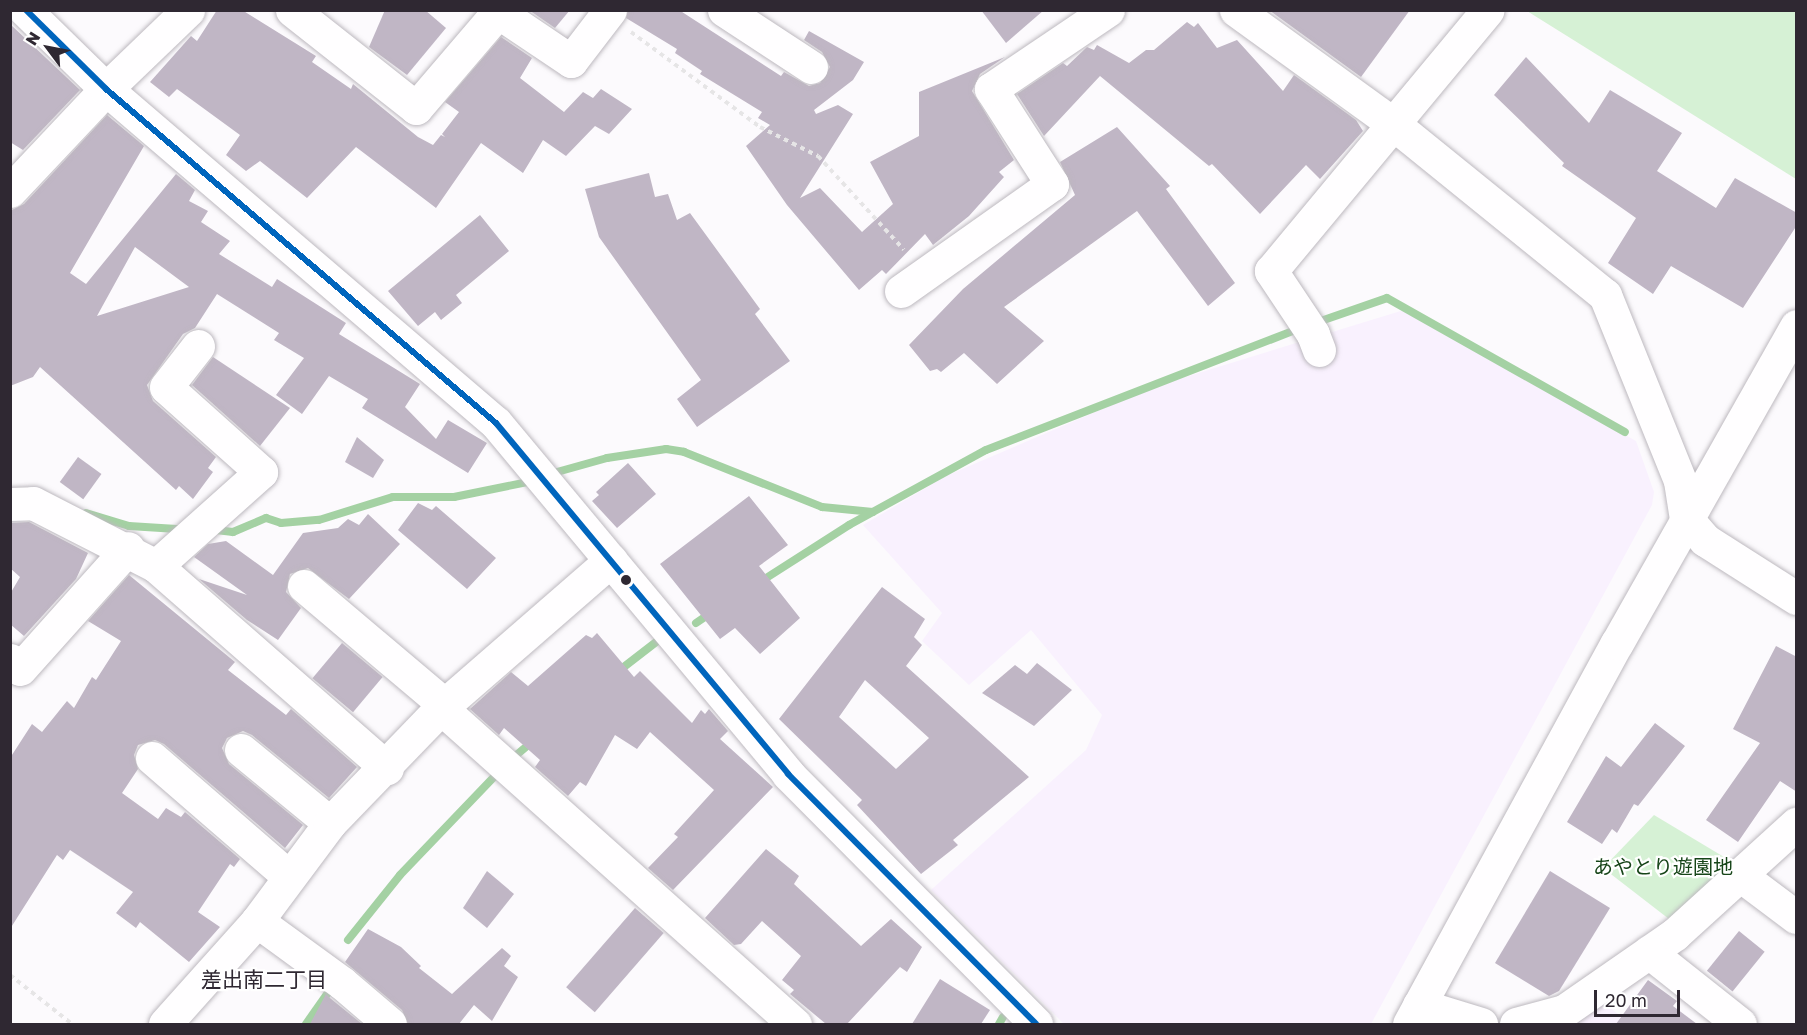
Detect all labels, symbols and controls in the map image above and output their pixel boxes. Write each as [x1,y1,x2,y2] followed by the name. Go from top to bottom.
[18,18,78,78] north arrow
[21,28,44,49] text: N
[620,574,632,586] unlabelled marker
[1593,854,1733,878] park label: あやとり遊園地
[201,966,327,992] district label: 差出南二丁目
[1597,978,1682,1016] scale bar
[1605,989,1647,1011] text: 20 m

